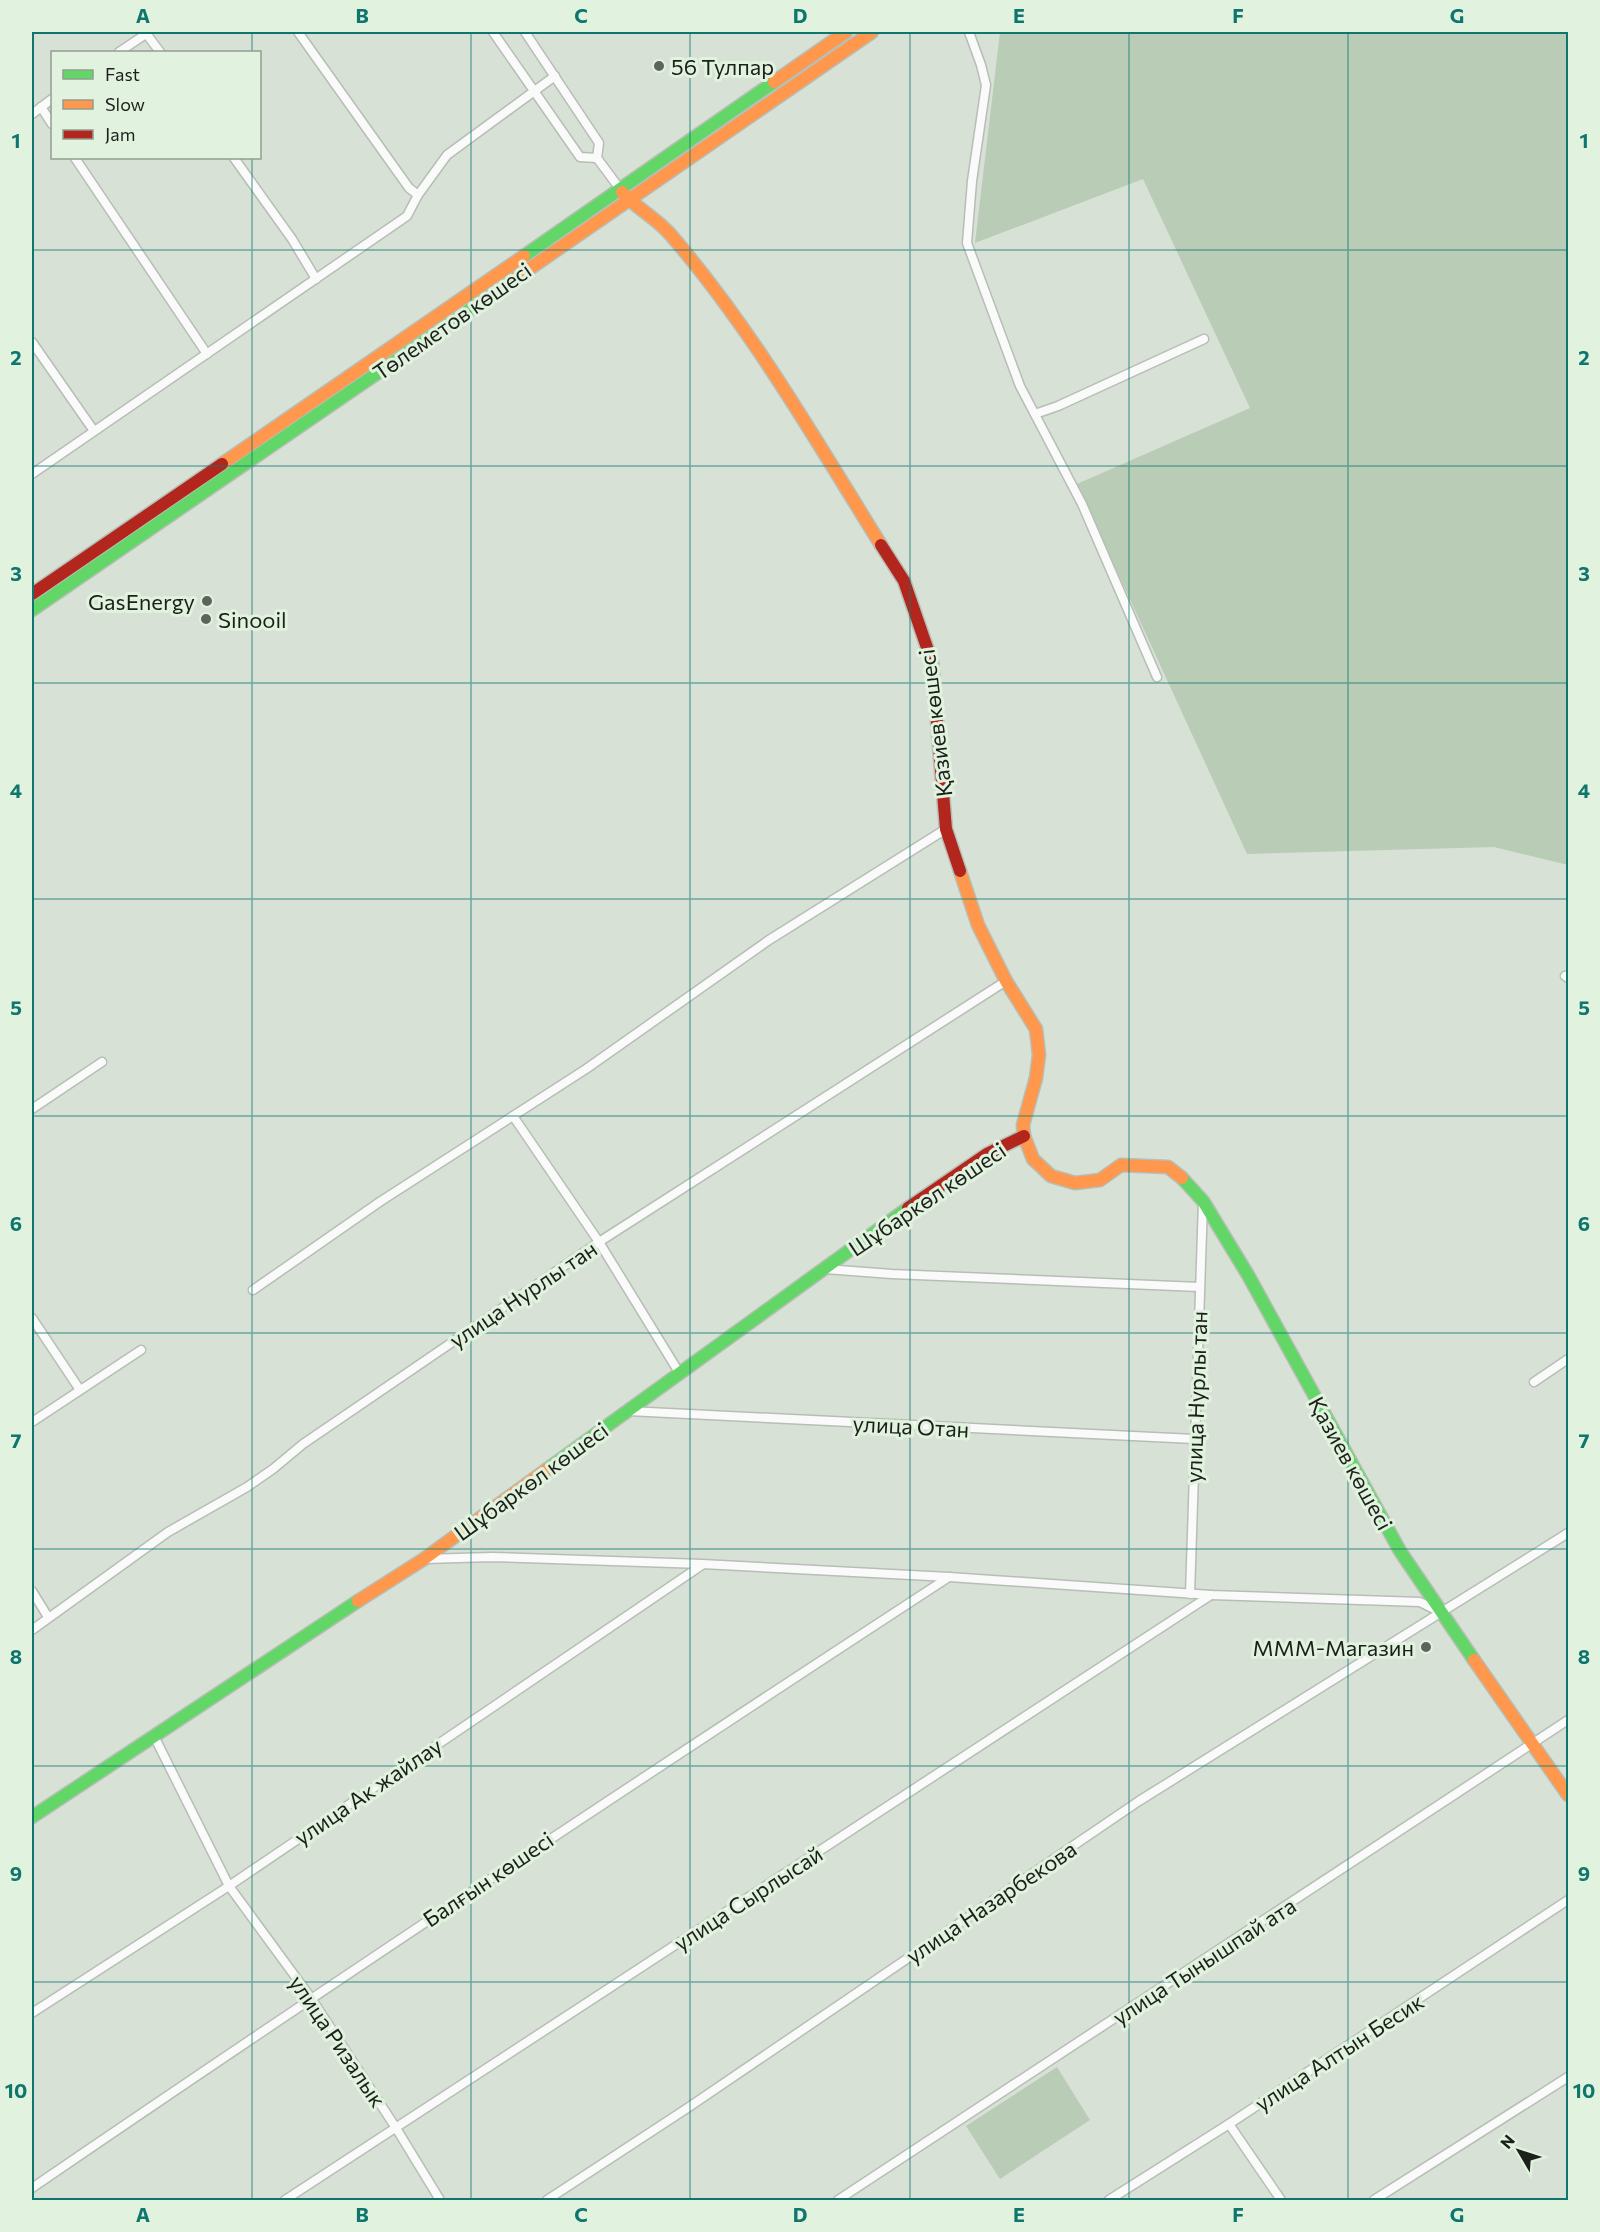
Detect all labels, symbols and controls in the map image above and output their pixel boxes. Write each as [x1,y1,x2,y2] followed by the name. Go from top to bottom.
[136,3,150,27] text: A
[355,3,369,27] text: B
[574,3,588,27] text: C
[793,3,807,27] text: D
[1013,3,1025,27] text: E
[1232,3,1244,27] text: F
[1450,3,1464,27] text: G
[51,51,261,159] legend
[671,53,774,80] place label: 56 Тулпар
[652,59,666,73] marker: 56 Тулпар
[105,63,140,85] text: Fast
[105,93,145,115] text: Slow
[105,123,135,145] text: Jam
[11,128,21,152] text: 1
[1579,128,1589,152] text: 1
[368,256,536,386] street label: Төлеметов көшесі
[10,345,22,369] text: 2
[1578,345,1590,369] text: 2
[10,561,22,585] text: 3
[1578,561,1590,585] text: 3
[88,588,195,615] place label: GasEnergy
[200,594,214,608] marker: GasEnergy
[218,606,287,633] place label: Sinooil
[199,612,213,626] marker: Sinooil
[913,648,957,798] street label: Қазиев көшесі
[10,778,22,802] text: 4
[1578,778,1590,802] text: 4
[10,995,22,1019] text: 5
[1578,995,1590,1019] text: 5
[843,1136,1011,1262] street label: Шұбаркөл көшесі
[10,1211,22,1235] text: 6
[1578,1211,1590,1235] text: 6
[444,1235,602,1353] street label: улица Нурлы тан
[1180,1310,1212,1484] street label: улица Нурлы тан
[1303,1391,1399,1535] street label: Қазиев көшесі
[852,1409,970,1443] street label: улица Отан
[449,1416,613,1546] street label: Шұбаркөл көшесі
[11,1428,22,1452] text: 7
[1579,1428,1590,1452] text: 7
[1253,1634,1414,1661] place label: МММ-Магазин
[1419,1640,1433,1654] marker: МММ-Магазин
[10,1644,22,1668] text: 8
[1578,1644,1590,1668] text: 8
[289,1732,447,1850] street label: улица Ак жайлау
[418,1826,558,1932] street label: Балғын көшесі
[901,1835,1081,1969] street label: улица Назарбекова
[669,1840,827,1956] street label: улица Сырлысай
[10,1861,22,1885] text: 9
[1578,1861,1590,1885] text: 9
[1107,1892,1301,2030] street label: улица Тынышпай ата
[284,1970,392,2112] street label: улица Ризалык
[1249,1987,1429,2117] street label: улица Алтын Бесик
[5,2078,27,2102] text: 10
[1573,2078,1595,2102] text: 10
[1489,2121,1549,2181] north arrow
[1496,2131,1518,2152] text: N
[136,2202,150,2226] text: A
[355,2202,369,2226] text: B
[574,2202,588,2226] text: C
[793,2202,807,2226] text: D
[1013,2202,1025,2226] text: E
[1232,2202,1244,2226] text: F
[1450,2202,1464,2226] text: G

